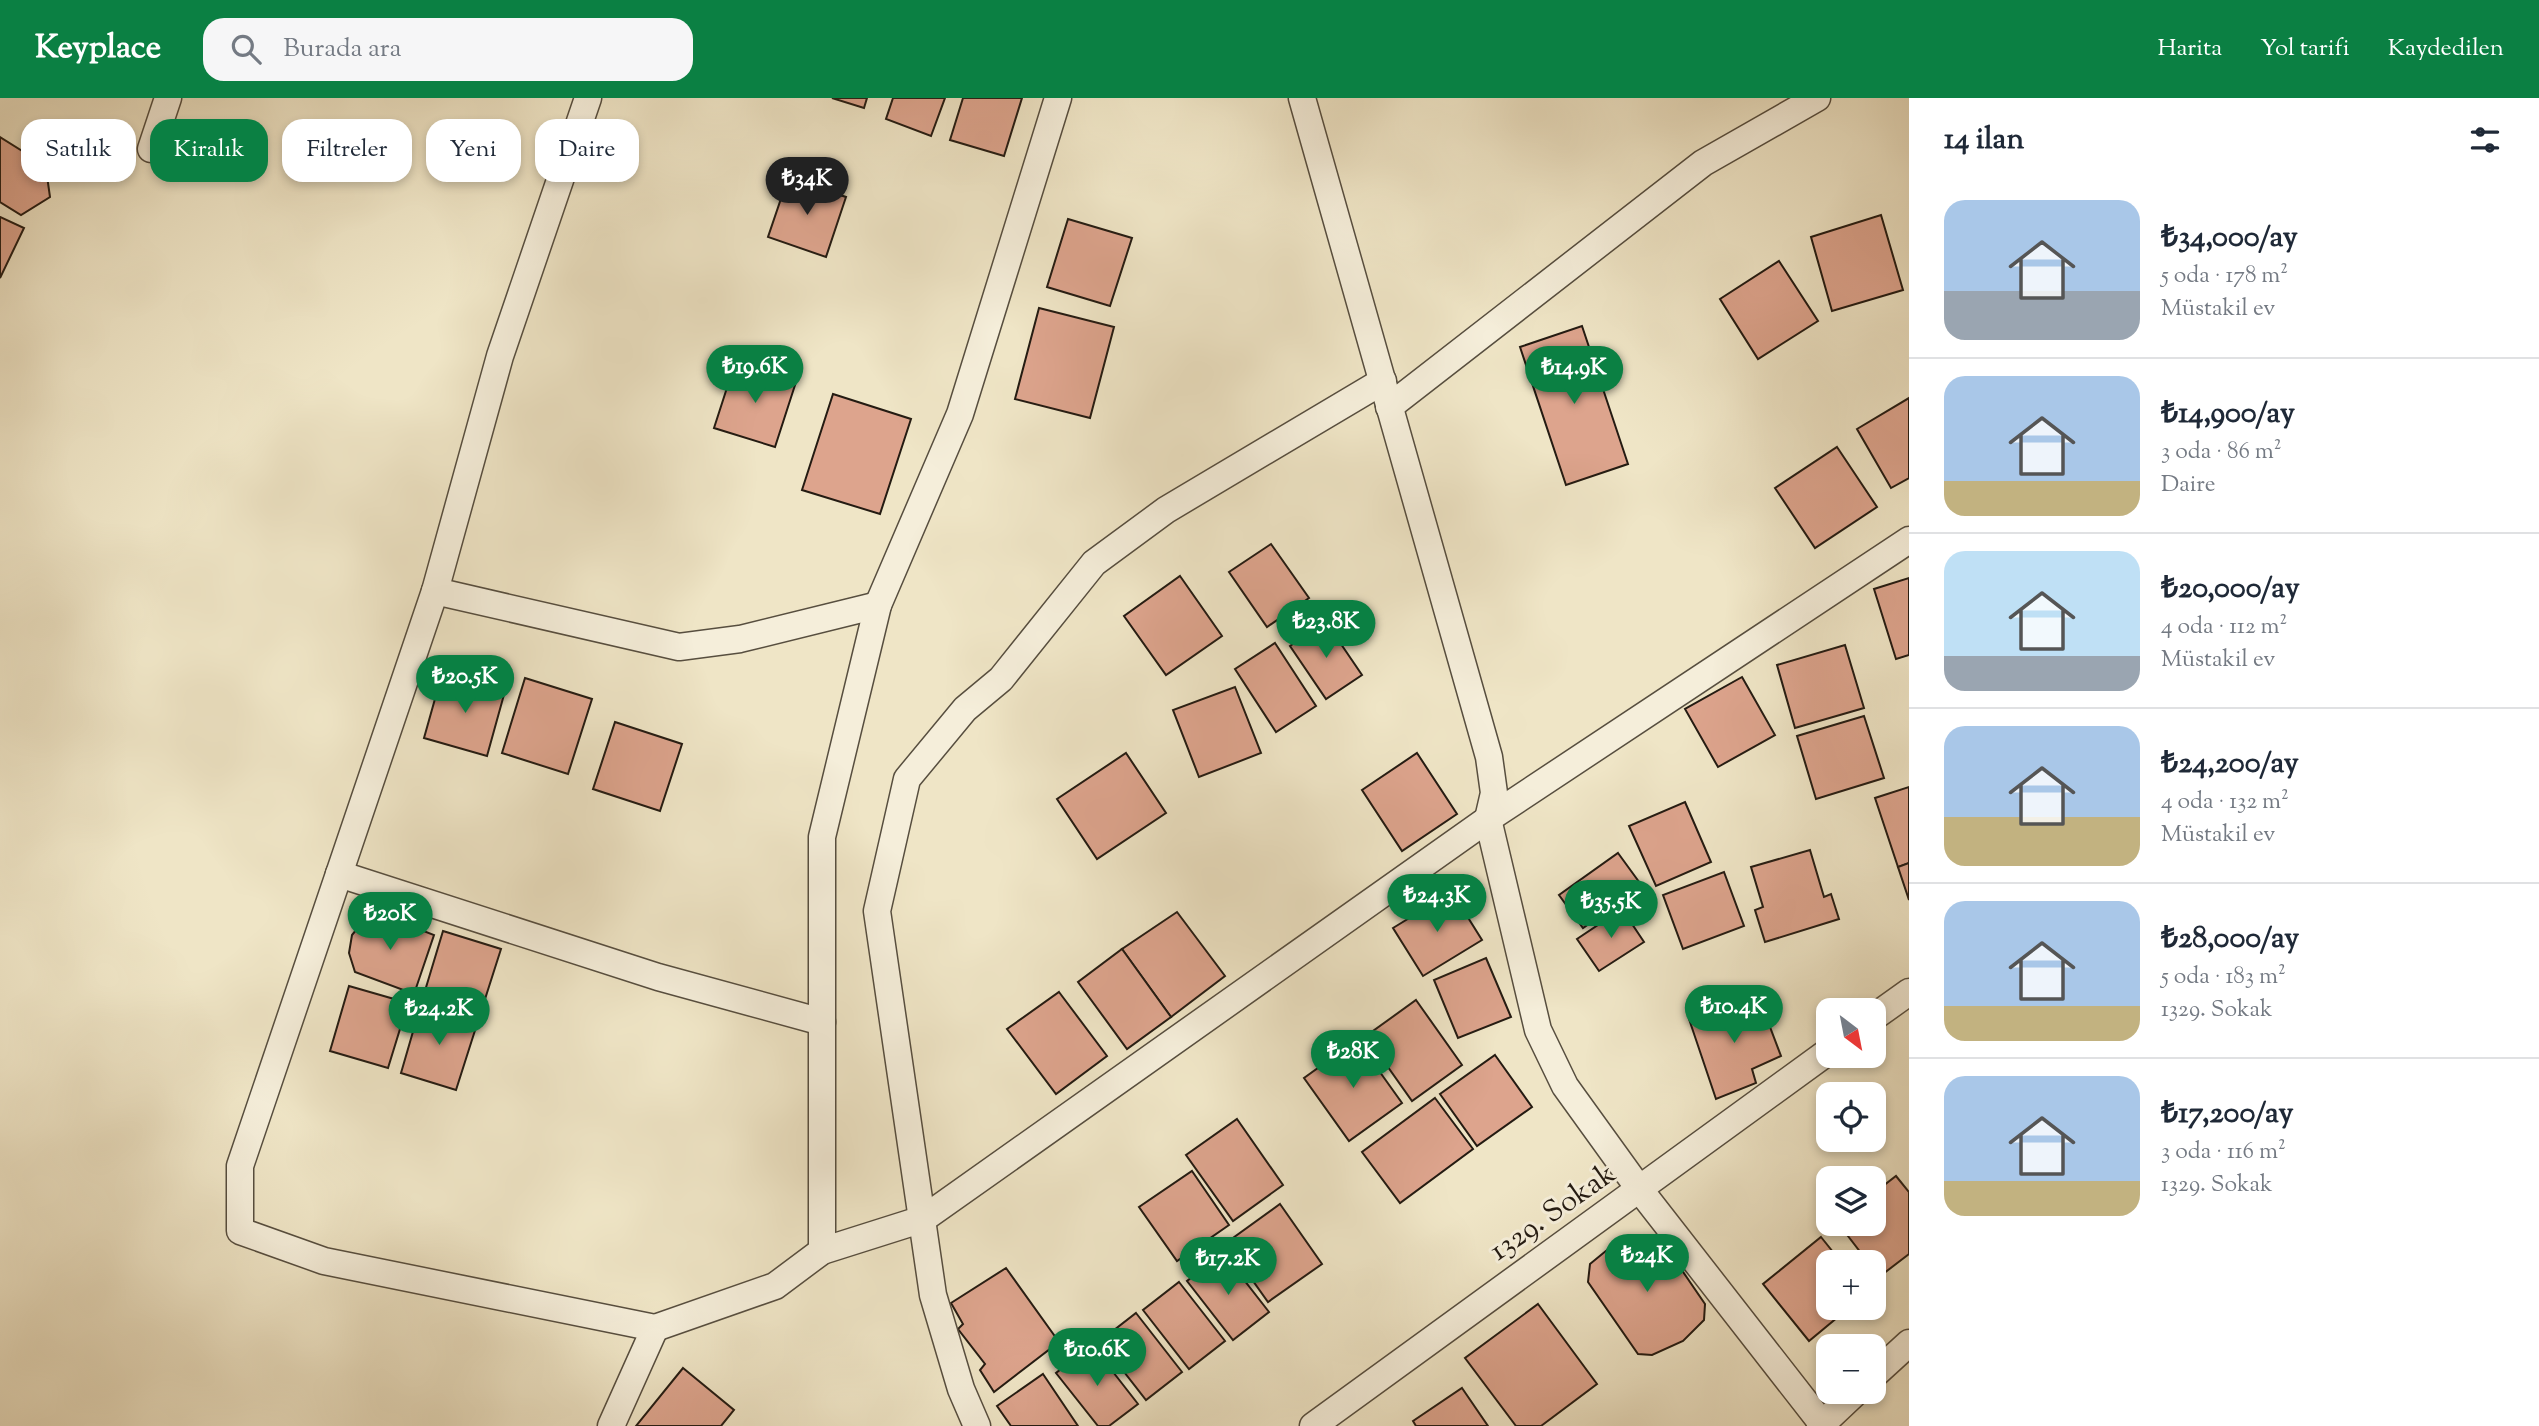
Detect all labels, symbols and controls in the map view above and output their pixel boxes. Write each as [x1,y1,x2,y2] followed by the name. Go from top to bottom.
[203,18,693,81] search box
[35,25,161,73] text: Keyplace
[227,30,265,68] icon: search
[283,31,401,68] text: Burada ara
[2158,32,2222,66] text: Harita
[2260,32,2350,66] text: Yol tarifi
[2388,32,2504,66] text: Kaydedilen
[21,119,136,182] chip: Satılık
[150,119,268,182] chip: Kiralık
[282,119,412,182] chip: Filtreler
[426,119,521,182] chip: Yeni
[535,119,639,182] chip: Daire
[1944,119,2024,162] text: 14 ilan
[2466,121,2504,159] icon: filters
[766,158,848,217] pin: ₺34K
[782,163,832,196] text: ₺34K
[2161,217,2298,260] text: ₺34,000/ay
[2000,228,2084,312] icon: home
[2161,260,2288,293] text: 5 oda · 178 m²
[2161,293,2275,326] text: Müstakil ev
[698,345,812,405] pin: ₺19.6K
[1517,346,1631,406] pin: ₺14.9K
[722,351,788,384] text: ₺19.6K
[1541,352,1607,385] text: ₺14.9K
[2161,393,2295,436] text: ₺14,900/ay
[2000,404,2084,488] icon: home
[2161,436,2282,469] text: 3 oda · 86 m²
[2161,469,2216,502] text: Daire
[2161,568,2300,611] text: ₺20,000/ay
[2000,579,2084,663] icon: home
[1269,601,1383,660] pin: ₺23.8K
[1292,606,1360,639] text: ₺23.8K
[2161,611,2287,644] text: 4 oda · 112 m²
[2161,644,2275,677] text: Müstakil ev
[408,656,522,715] pin: ₺20.5K
[432,661,498,694] text: ₺20.5K
[2161,743,2299,786] text: ₺24,200/ay
[2000,754,2084,838] icon: home
[2161,786,2289,819] text: 4 oda · 132 m²
[2161,819,2275,852] text: Müstakil ev
[1380,874,1494,934] pin: ₺24.3K
[1403,880,1471,913] text: ₺24.3K
[1554,880,1668,940] pin: ₺35.5K
[1581,886,1641,919] text: ₺35.5K
[349,892,431,952] pin: ₺20K
[364,898,416,931] text: ₺20K
[2161,918,2299,961] text: ₺28,000/ay
[2000,929,2084,1013] icon: home
[2161,961,2286,994] text: 5 oda · 183 m²
[1677,986,1791,1045] pin: ₺10.4K
[382,988,496,1047] pin: ₺24.2K
[1701,991,1767,1024] text: ₺10.4K
[405,993,473,1026] text: ₺24.2K
[2161,994,2273,1027] text: 1329. Sokak
[1816,998,1886,1068] north arrow
[1816,998,1886,1404] map controls
[1312,1030,1394,1090] pin: ₺28K
[1327,1036,1379,1069] text: ₺28K
[1816,1082,1886,1152] button: locate
[2161,1093,2293,1136] text: ₺17,200/ay
[2000,1104,2084,1188] icon: home
[2161,1136,2286,1169] text: 3 oda · 116 m²
[1481,1154,1625,1272] street label: 1329. Sokak
[1816,1166,1886,1236] button: layers
[2161,1169,2273,1202] text: 1329. Sokak
[1606,1234,1688,1294] pin: ₺24K
[1171,1238,1285,1297] pin: ₺17.2K
[1621,1240,1673,1273] text: ₺24K
[1196,1243,1260,1276] text: ₺17.2K
[1816,1250,1886,1320] button: +
[1040,1328,1154,1388] pin: ₺10.6K
[1064,1334,1130,1367] text: ₺10.6K
[1816,1334,1886,1404] button: −

